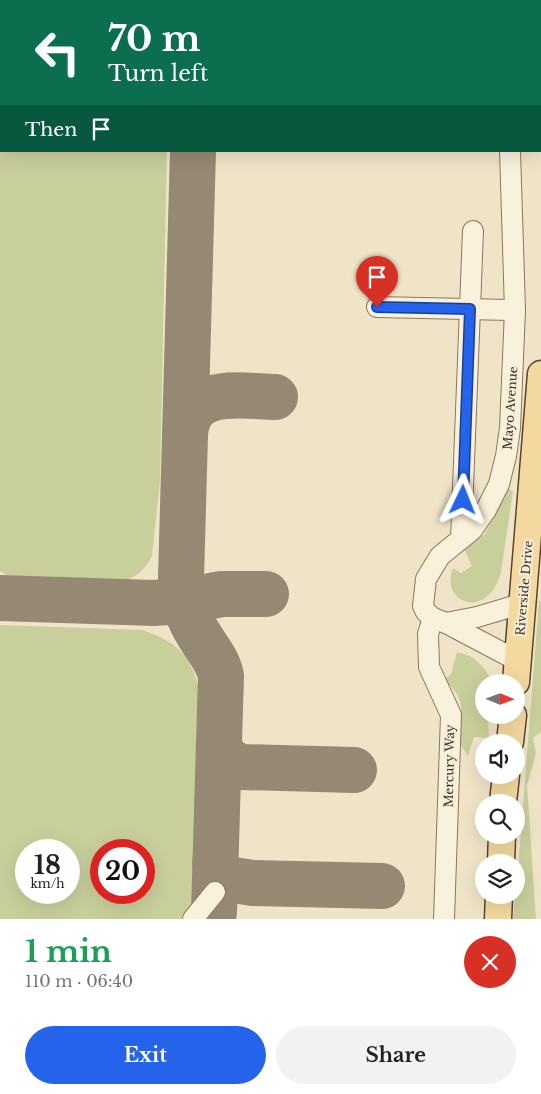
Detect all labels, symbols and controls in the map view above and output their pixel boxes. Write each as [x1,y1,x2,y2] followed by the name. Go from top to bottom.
[108,17,201,60] text: 70 m
[25,20,90,85] icon: left
[108,60,208,87] text: Turn left
[87,115,115,143] icon: arrive
[25,118,77,141] text: Then
[356,256,398,307] pin
[363,263,391,291] icon: arrive
[500,366,520,450] street label: Mayo Avenue
[436,473,488,525] position arrow
[512,540,536,636] street label: Riverside Drive
[475,674,525,724] north arrow
[475,674,525,904] map controls
[441,724,457,808] street label: Mercury Way
[475,734,525,784] button: sound
[475,794,525,844] button: search
[90,839,155,904] speed limit sign: 20
[34,850,61,881] text: 18
[475,854,525,904] button: layers
[30,876,65,891] text: km/h
[25,933,112,970] text: 1 min
[464,936,516,988] button: close
[25,971,133,991] text: 110 m · 06:40
[25,1026,266,1084] button: Exit
[276,1026,516,1084] button: Share

